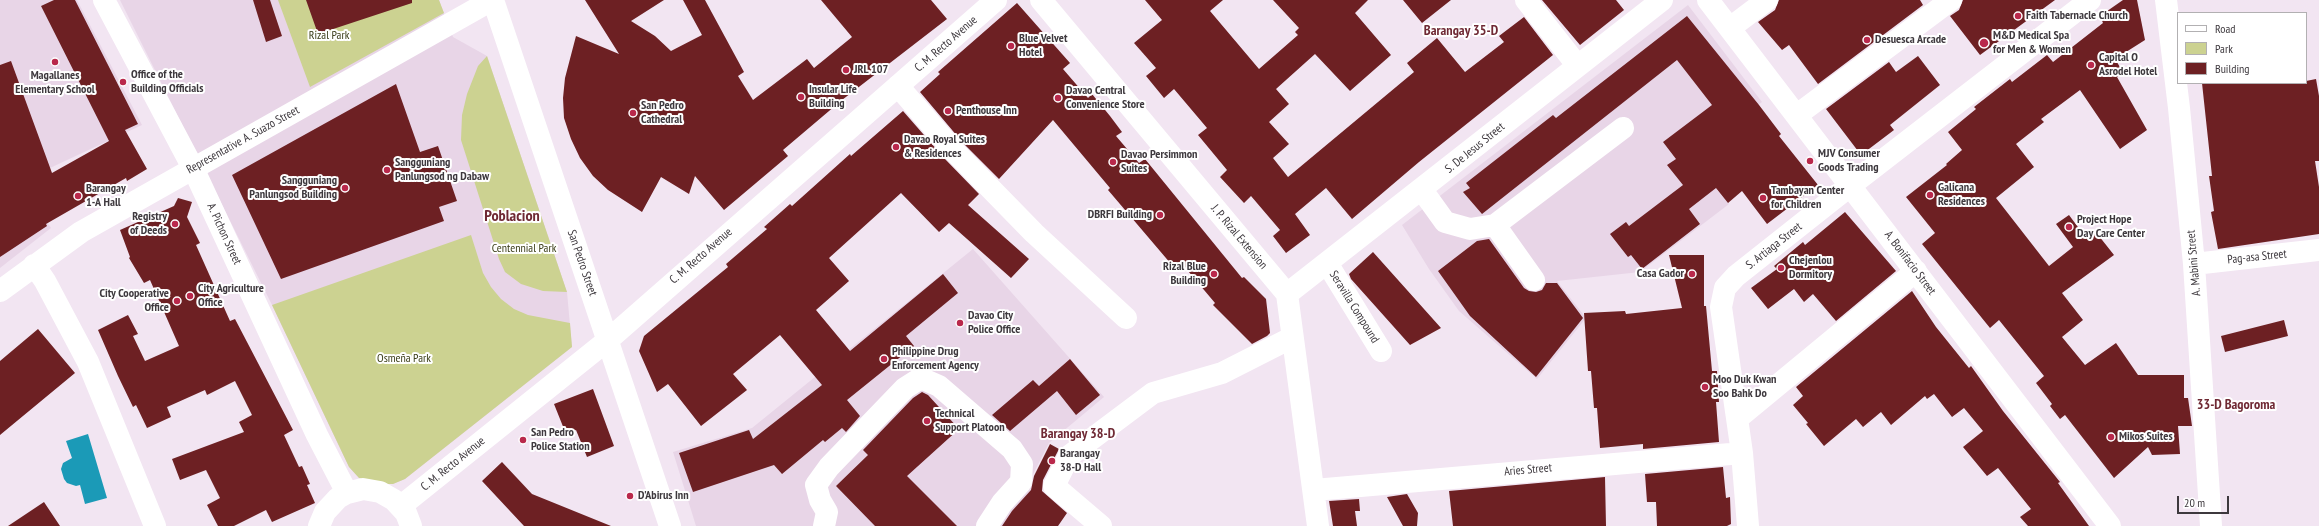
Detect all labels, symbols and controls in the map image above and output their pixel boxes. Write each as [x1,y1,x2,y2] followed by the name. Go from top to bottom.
[2026,9,2128,23] place label: Faith Tabernacle Church
[2013,11,2023,21] marker: Faith Tabernacle Church
[2177,12,2307,84] legend
[912,13,980,75] street label: C. M. Recto Avenue
[2215,21,2235,36] text: Road
[1424,23,1498,39] district label: Barangay 35-D
[309,29,349,43] park label: Rizal Park
[1993,29,2071,57] place label: M&D Medical Spa for Men & Women
[1019,32,1067,60] place label: Blue Velvet Hotel
[1875,33,1946,47] place label: Desuesca Arcade
[1862,35,1872,45] marker: Desuesca Arcade
[1978,37,1990,49] marker: M&D Medical Spa for Men & Women
[1006,41,1016,51] marker: Blue Velvet Hotel
[2215,41,2233,56] text: Park
[2099,51,2157,79] place label: Capital O Asrodel Hotel
[50,57,60,67] marker: Magallanes Elementary School
[2086,60,2096,70] marker: Capital O Asrodel Hotel
[2215,61,2250,76] text: Building
[854,63,888,77] place label: JRL 107
[841,65,851,75] marker: JRL 107
[131,68,203,96] place label: Office of the Building Officials
[15,69,95,97] place label: Magallanes Elementary School
[118,77,128,87] marker: Office of the Building Officials
[809,83,857,111] place label: Insular Life Building
[1066,84,1145,112] place label: Davao Central Convenience Store
[796,92,806,102] marker: Insular Life Building
[1053,93,1063,103] marker: Davao Central Convenience Store
[641,99,684,127] place label: San Pedro Cathedral
[184,103,302,177] street label: Representative A. Suazo Street
[956,104,1017,118] place label: Penthouse Inn
[943,106,953,116] marker: Penthouse Inn
[628,108,638,118] marker: San Pedro Cathedral
[1442,120,1508,176] street label: S. De Jesus Street
[904,133,985,161] place label: Davao Royal Suites & Residences
[891,142,901,152] marker: Davao Royal Suites & Residences
[1818,147,1880,175] place label: MJV Consumer Goods Trading
[1121,148,1197,176] place label: Davao Persimmon Suites
[395,156,489,184] place label: Sangguniang Panlungsod ng Dabaw
[1805,156,1815,166] marker: MJV Consumer Goods Trading
[1108,157,1118,167] marker: Davao Persimmon Suites
[382,165,392,175] marker: Sangguniang Panlungsod ng Dabaw
[249,174,337,202] place label: Sangguniang Panlungsod Building
[1938,181,1985,209] place label: Galicana Residences
[86,182,126,210] place label: Barangay 1-A Hall
[340,183,350,193] marker: Sangguniang Panlungsod Building
[1771,184,1844,212] place label: Tambayan Center for Children
[1925,190,1935,200] marker: Galicana Residences
[73,191,83,201] marker: Barangay 1-A Hall
[1758,193,1768,203] marker: Tambayan Center for Children
[204,201,244,267] street label: A. Pichon Street
[1208,202,1270,272] street label: J. P. Rizal Extension
[484,206,540,226] district label: Poblacion
[1088,208,1152,222] place label: DBRFI Building
[130,210,167,238] place label: Registry of Deeds
[1155,210,1165,220] marker: DBRFI Building
[2077,213,2145,241] place label: Project Hope Day Care Center
[170,219,180,229] marker: Registry of Deeds
[1743,220,1805,272] street label: S. Artiaga Street
[2064,222,2074,232] marker: Project Hope Day Care Center
[667,225,735,287] street label: C. M. Recto Avenue
[564,228,600,298] street label: San Pedro Street
[1881,228,1939,298] street label: A. Bonifacio Street
[2184,229,2204,297] street label: A. Mabini Street
[492,242,556,256] park label: Centennial Park
[2227,247,2287,267] street label: Pag-asa Street
[1789,254,1832,282] place label: Chejenlou Dormitory
[1163,260,1206,288] place label: Rizal Blue Building
[1776,263,1786,273] marker: Chejenlou Dormitory
[1637,267,1684,281] place label: Casa Gador
[1326,268,1382,346] street label: Seravilla Compound
[1209,269,1219,279] marker: Rizal Blue Building
[1687,269,1697,279] marker: Casa Gador
[198,282,264,310] place label: City Agriculture Office
[99,287,169,315] place label: City Cooperative Office
[185,291,195,301] marker: City Agriculture Office
[172,296,182,306] marker: City Cooperative Office
[968,309,1020,337] place label: Davao City Police Office
[955,318,965,328] marker: Davao City Police Office
[892,345,979,373] place label: Philippine Drug Enforcement Agency
[377,352,431,366] park label: Osmeña Park
[879,354,889,364] marker: Philippine Drug Enforcement Agency
[1713,373,1776,401] place label: Moo Duk Kwan Soo Bahk Do
[1700,382,1710,392] marker: Moo Duk Kwan Soo Bahk Do
[2197,397,2275,413] district label: 33-D Bagoroma
[935,407,1005,435] place label: Technical Support Platoon
[922,416,932,426] marker: Technical Support Platoon
[531,426,590,454] place label: San Pedro Police Station
[1041,426,1115,442] district label: Barangay 38-D
[2119,430,2173,444] place label: Mikos Suites
[2106,432,2116,442] marker: Mikos Suites
[418,434,488,494] street label: C. M. Recto Avenue
[518,435,528,445] marker: San Pedro Police Station
[1060,447,1101,475] place label: Barangay 38-D Hall
[1047,456,1057,466] marker: Barangay 38-D Hall
[1503,461,1553,479] street label: Aries Street
[2179,488,2231,514] scale bar
[638,489,689,503] place label: D'Abirus Inn
[625,491,635,501] marker: D'Abirus Inn
[2184,495,2205,510] text: 20 m

